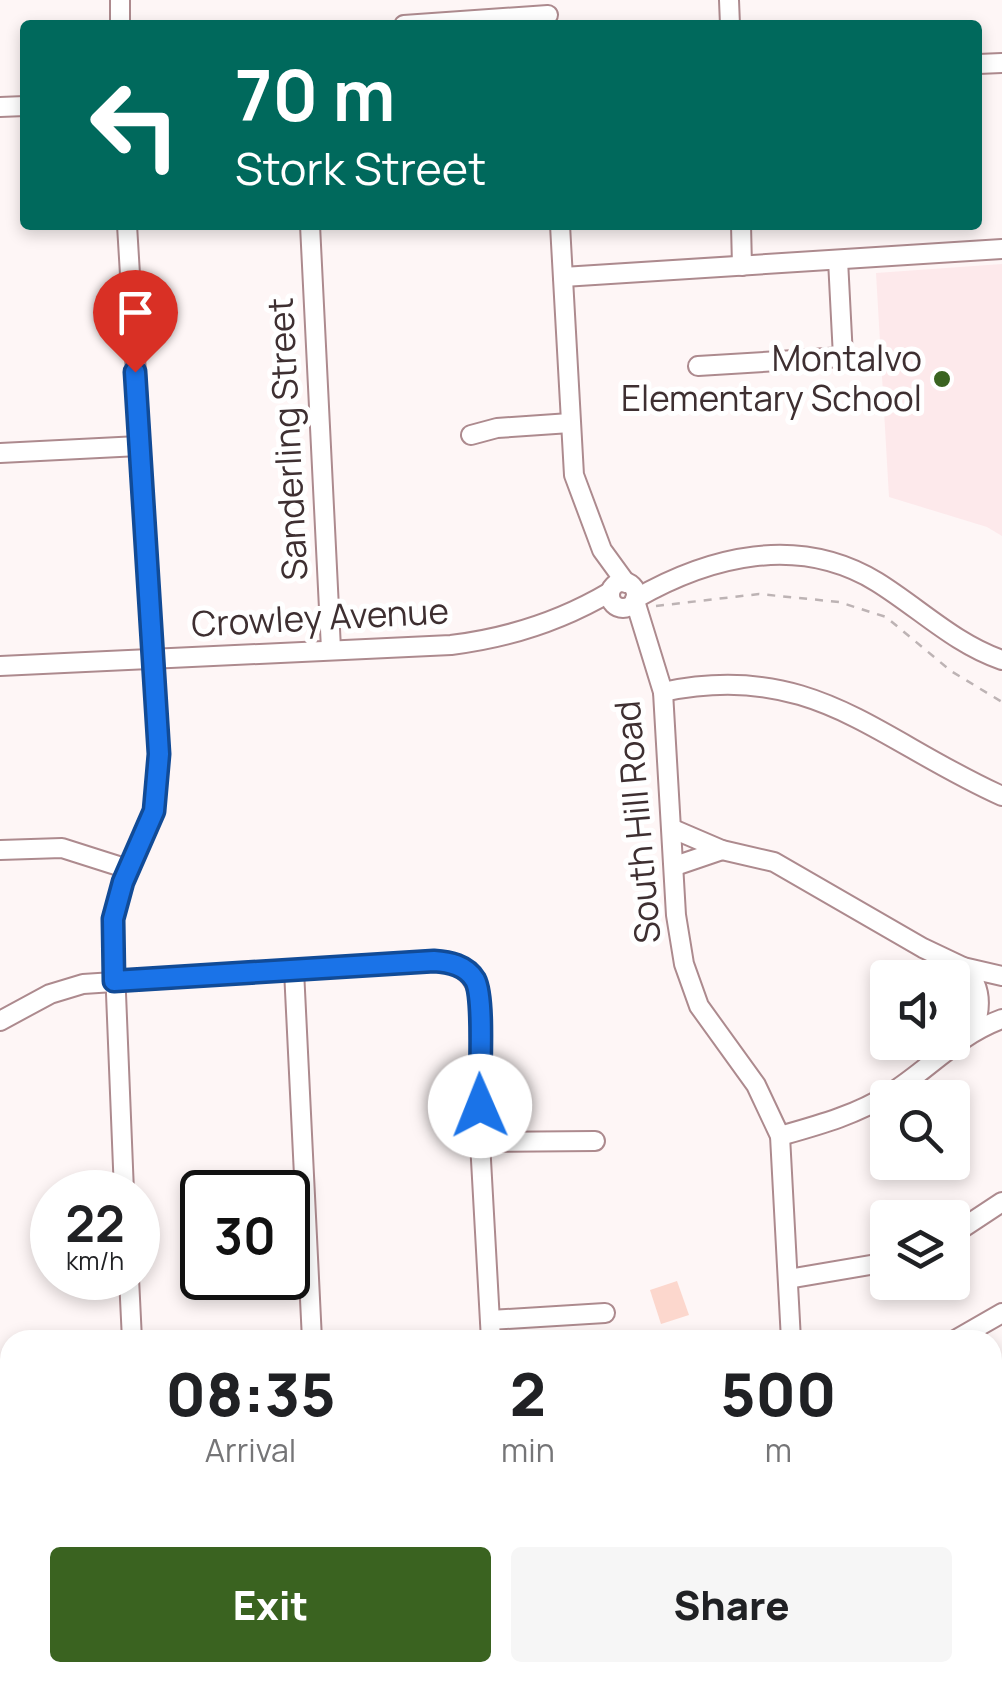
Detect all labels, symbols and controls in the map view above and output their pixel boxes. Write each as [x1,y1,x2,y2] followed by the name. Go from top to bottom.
[235,46,395,142] text: 70 m
[70,60,200,190] icon: left
[235,137,486,199] text: Stork Street
[93,270,178,373] pin
[108,285,163,340] icon: arrive
[256,296,318,582] street label: Sanderling Street
[621,334,922,422] place label: Montalvo Elementary School
[931,368,953,390] marker: Montalvo Elementary School
[190,586,450,648] street label: Crowley Avenue
[602,699,672,945] street label: South Hill Road
[870,960,970,1300] map controls
[870,960,970,1060] button: sound
[428,1054,532,1158] position arrow
[870,1080,970,1180] button: search
[180,1170,310,1300] speed limit sign: 30
[65,1189,125,1257] text: 22
[870,1200,970,1300] button: layers
[66,1243,124,1278] text: km/h
[166,1352,336,1434] text: 08:35
[510,1352,546,1434] text: 2
[720,1352,836,1434] text: 500
[205,1428,296,1472] text: Arrival
[501,1428,555,1472] text: min
[765,1428,792,1472] text: m
[50,1547,491,1662] button: Exit
[511,1547,952,1662] button: Share

